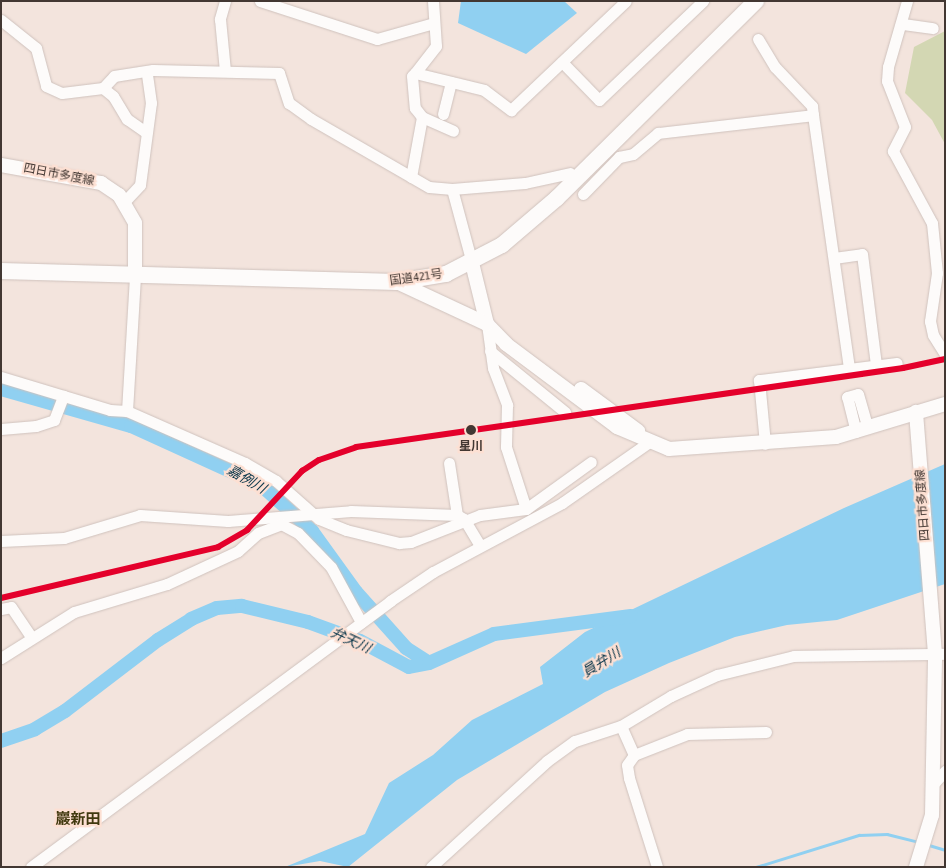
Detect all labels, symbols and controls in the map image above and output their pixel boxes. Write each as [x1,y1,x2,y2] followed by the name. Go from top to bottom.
[22,161,96,189] street label: 四日市多度線
[389,267,443,289] street label: 国道421号
[463,422,479,438] marker: 星川
[459,440,483,454] place label: 星川
[225,461,269,497] water label: 嘉例川
[913,469,933,541] street label: 四日市多度線
[328,624,374,656] water label: 弁天川
[579,644,623,680] water label: 員弁川
[56,810,100,828] district label: 巖新田

